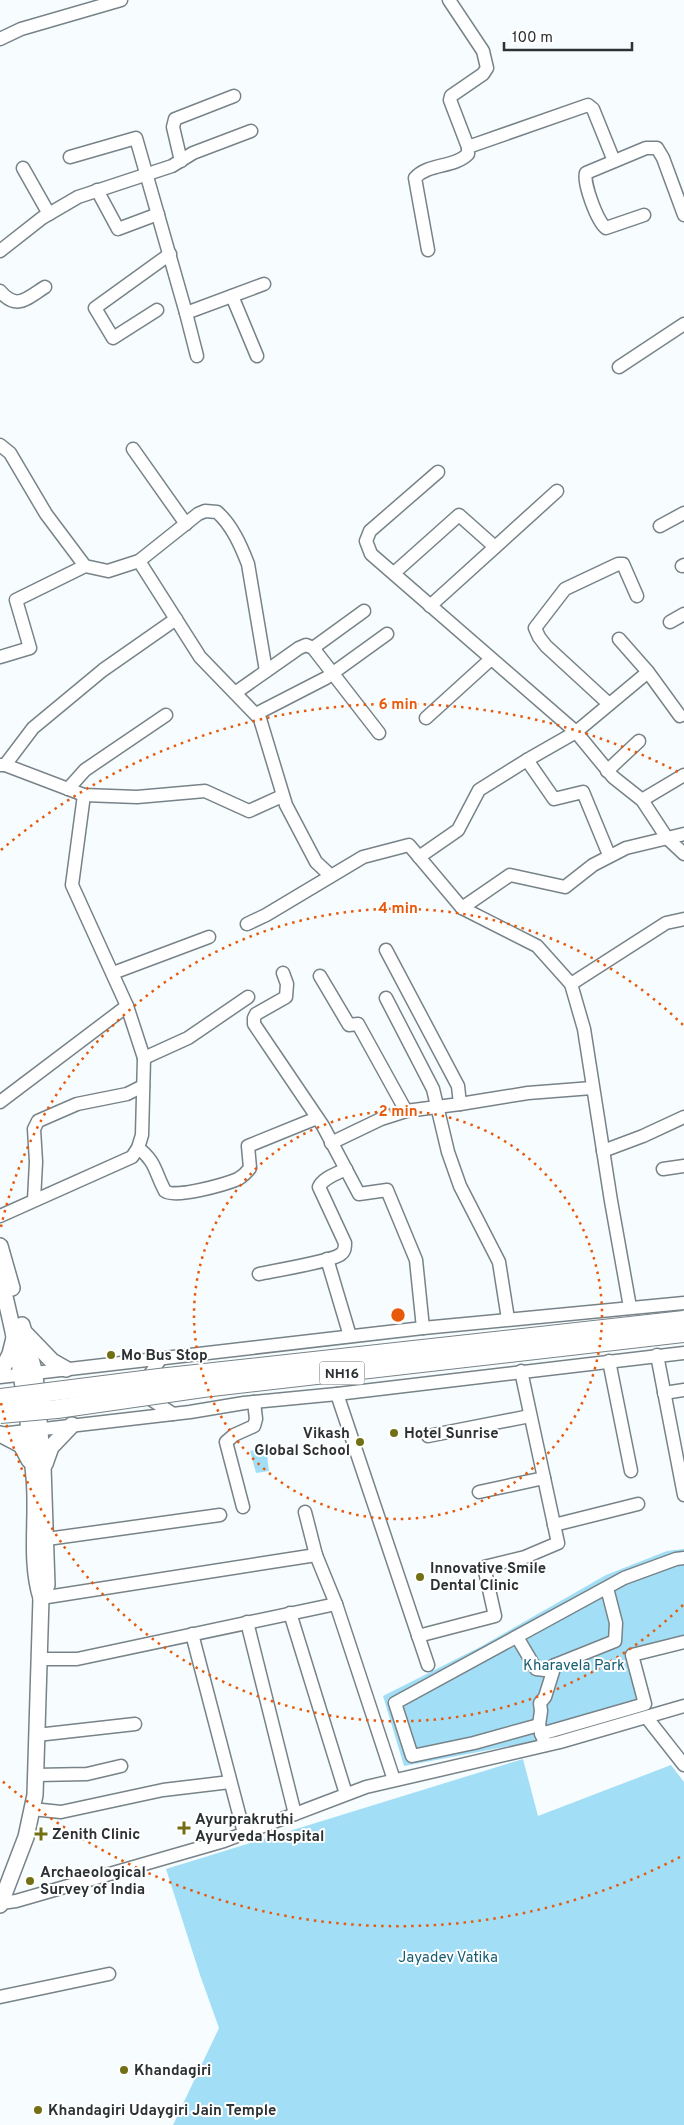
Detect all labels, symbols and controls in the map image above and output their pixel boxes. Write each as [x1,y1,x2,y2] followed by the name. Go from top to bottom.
[504,20,632,52] scale bar
[512,29,553,48] text: 100 m
[378,696,418,715] text: 6 min
[378,900,418,919] text: 4 min
[378,1103,418,1122] text: 2 min
[389,1306,407,1324] centre of rings
[121,1347,208,1366] place label: Mo Bus Stop
[105,1349,117,1361] marker: Mo Bus Stop
[320,1362,364,1385] road number: NH16
[254,1425,350,1461] place label: Vikash Global School
[404,1425,499,1444] place label: Hotel Sunrise
[388,1427,400,1439] marker: Hotel Sunrise
[354,1436,366,1448] marker: Vikash Global School
[430,1560,546,1596] place label: Innovative Smile Dental Clinic
[414,1571,426,1583] marker: Innovative Smile Dental Clinic
[523,1657,625,1676] park label: Kharavela Park
[195,1811,324,1847] place label: Ayurprakruthi Ayurveda Hospital
[177,1821,191,1835] marker: Ayurprakruthi Ayurveda Hospital
[52,1826,141,1845] place label: Zenith Clinic
[34,1827,48,1841] marker: Zenith Clinic
[40,1864,146,1900] place label: Archaeological Survey of India
[24,1875,36,1887] marker: Archaeological Survey of India
[398,1949,498,1968] park label: Jayadev Vatika
[134,2062,211,2081] place label: Khandagiri
[118,2064,130,2076] marker: Khandagiri
[48,2102,276,2121] place label: Khandagiri Udaygiri Jain Temple
[32,2104,44,2116] marker: Khandagiri Udaygiri Jain Temple

